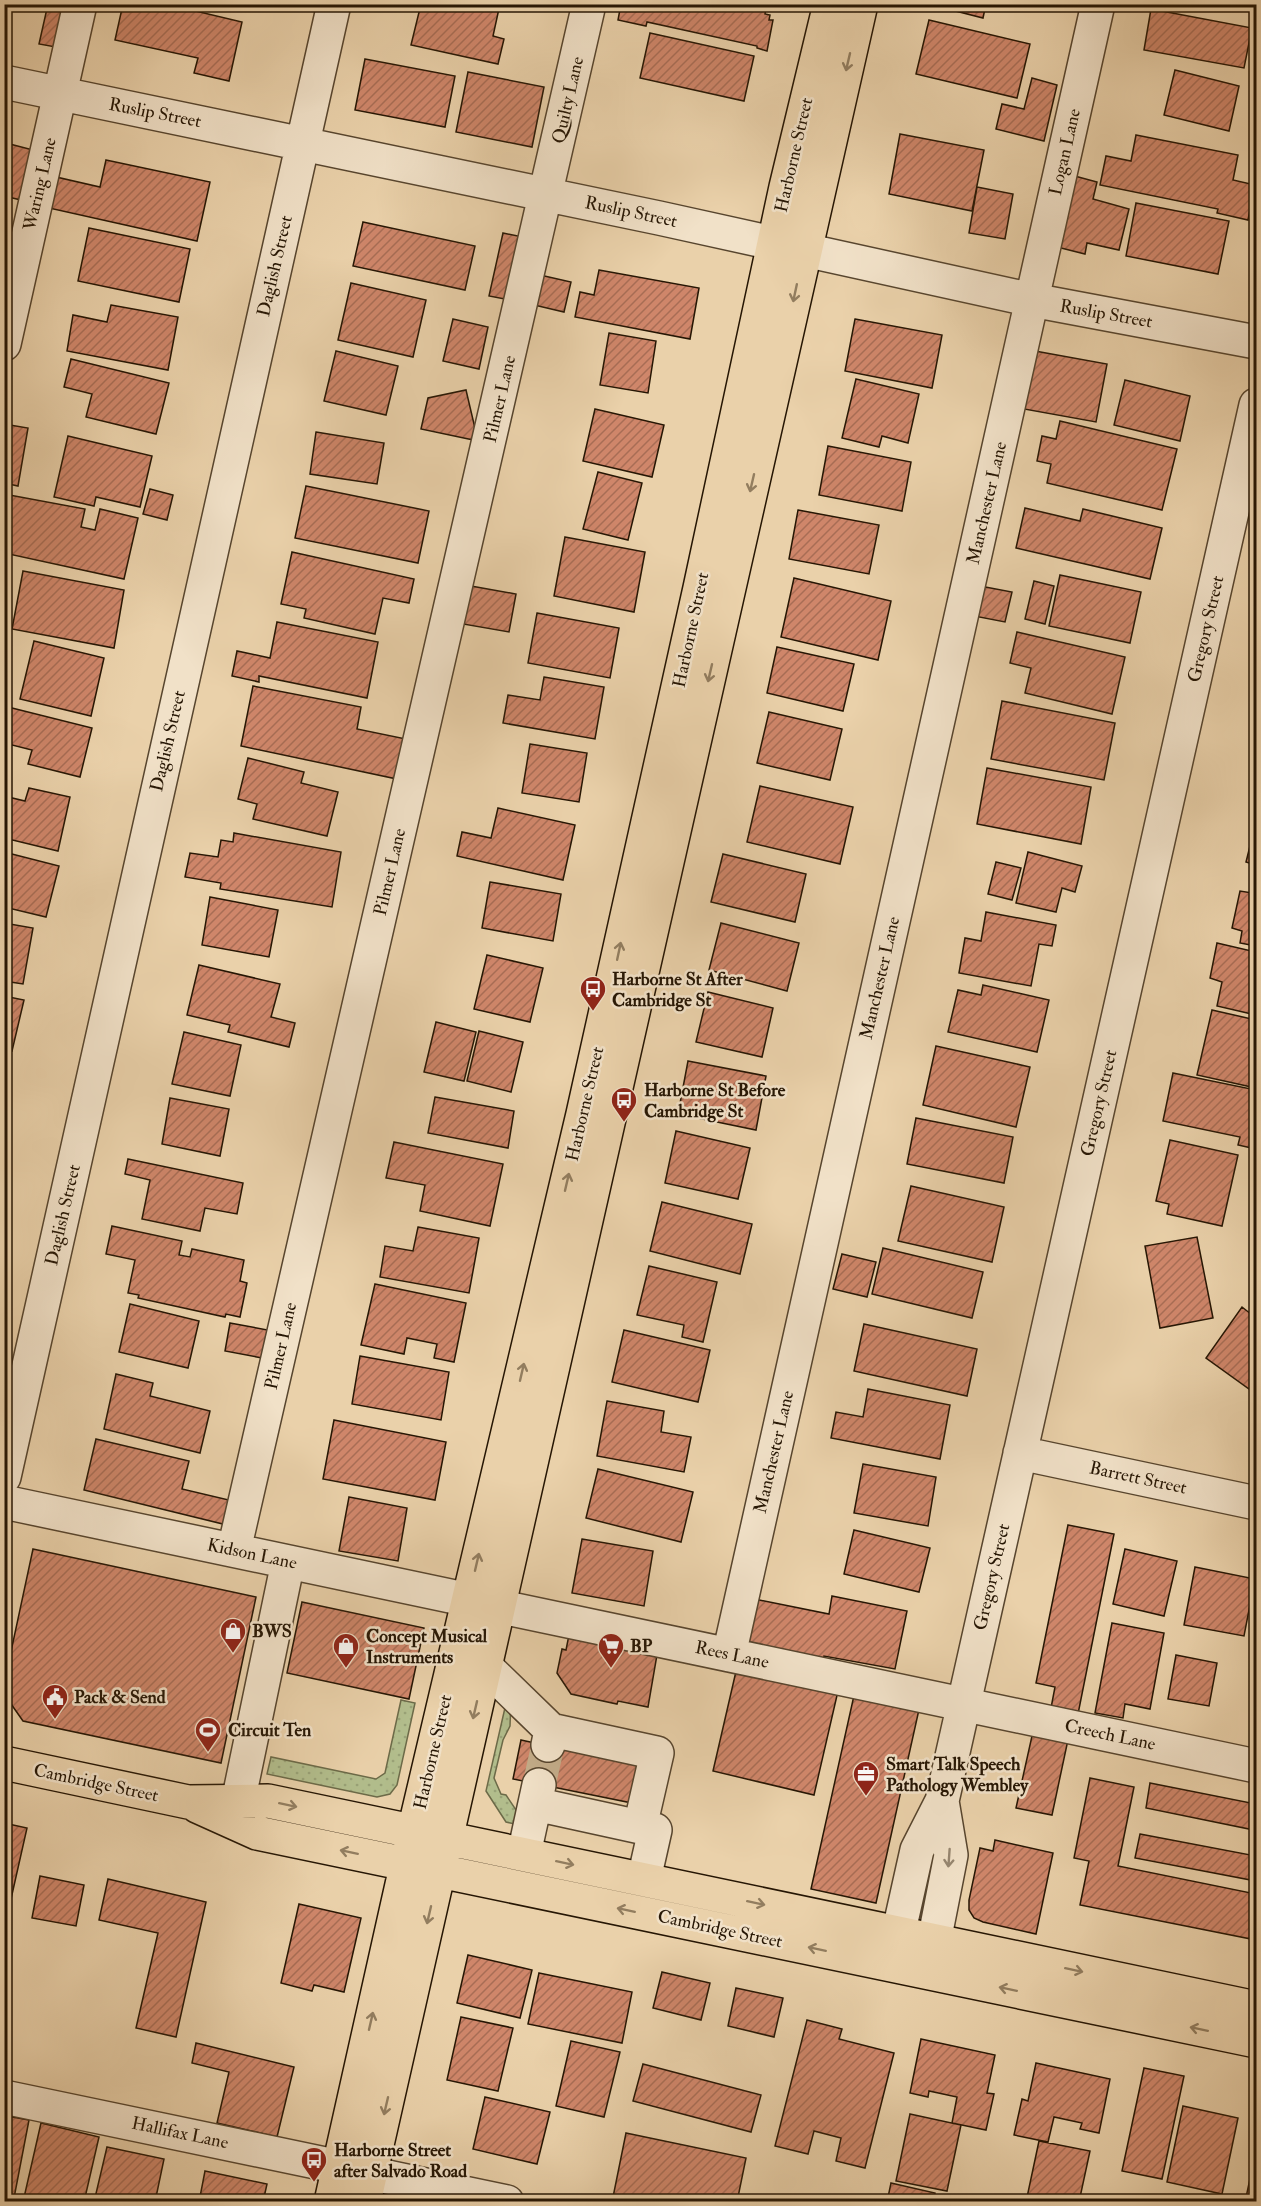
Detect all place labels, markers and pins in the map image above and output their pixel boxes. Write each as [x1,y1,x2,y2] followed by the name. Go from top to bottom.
[612,968,743,1012] place label: Harborne St After Cambridge St
[578,974,608,1012] bus stop icon: Harborne St After Cambridge St
[644,1079,786,1123] place label: Harborne St Before Cambridge St
[609,1085,639,1123] bus stop icon: Harborne St Before Cambridge St
[218,1616,248,1654] shop icon: BWS
[252,1620,292,1643] place label: BWS
[366,1625,488,1669] place label: Concept Musical Instruments
[331,1631,361,1669] shop icon: Concept Musical Instruments
[596,1631,626,1669] supermarket icon: BP
[630,1635,653,1658] place label: BP
[40,1682,70,1720] public building icon: Pack & Send
[74,1686,166,1709] place label: Pack & Send
[193,1715,223,1753] sports icon: Circuit Ten
[228,1719,312,1742] place label: Circuit Ten
[886,1753,1029,1797] place label: Smart Talk Speech Pathology Wembley
[851,1759,881,1797] office icon: Smart Talk Speech Pathology Wembley
[334,2139,467,2183] place label: Harborne Street after Salvado Road
[299,2145,329,2183] bus stop icon: Harborne Street after Salvado Road

